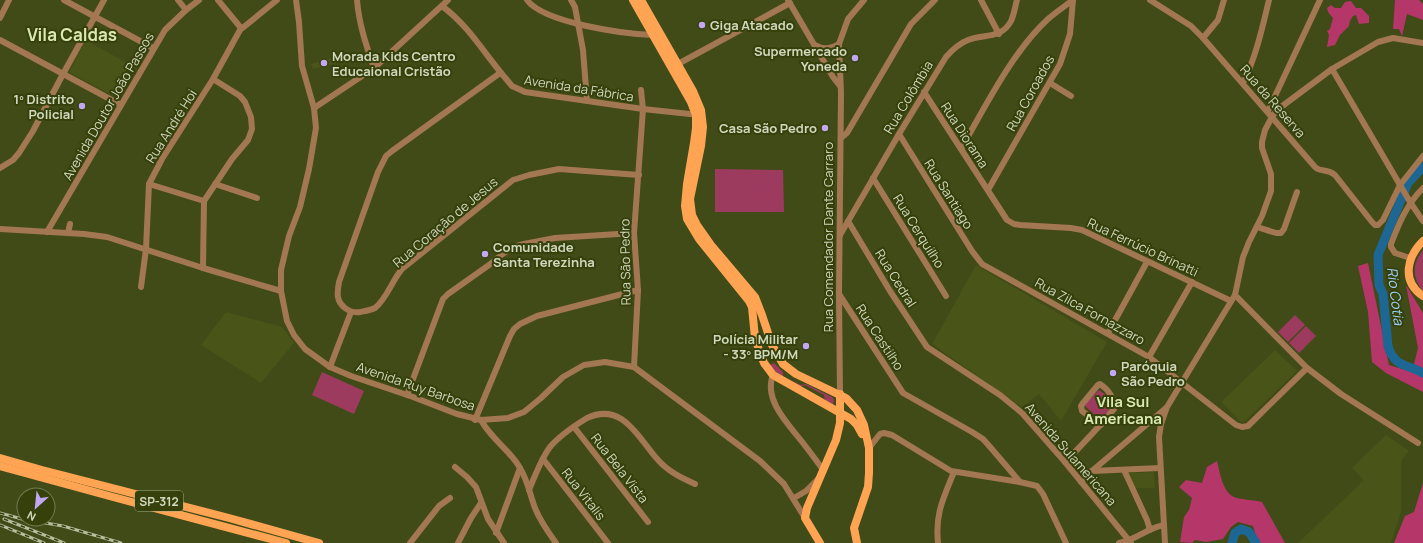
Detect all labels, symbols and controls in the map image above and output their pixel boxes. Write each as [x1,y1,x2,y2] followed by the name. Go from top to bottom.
[710,16,794,34] place label: Giga Atacado
[697,20,707,30] marker: Giga Atacado
[27,23,117,46] district label: Vila Caldas
[58,29,158,183] street label: Avenida Doutor João Passos
[754,42,847,75] place label: Supermercado Yoneda
[332,47,456,80] place label: Morada Kids Centro Educaional Cristão
[1002,52,1058,134] street label: Rua Coroados
[850,53,860,63] marker: Supermercado Yoneda
[879,57,937,137] street label: Rua Colômbia
[319,58,329,68] marker: Morada Kids Centro Educaional Cristão
[1236,61,1310,141] street label: Rua da Reserva
[523,70,635,106] street label: Avenida da Fábrica
[141,86,201,166] street label: Rua André Hoi
[14,90,74,123] place label: 1º Distrito Policial
[937,99,993,171] street label: Rua Diorama
[77,101,87,111] marker: 1º Distrito Policial
[719,119,817,137] place label: Casa São Pedro
[820,123,830,133] marker: Casa São Pedro
[819,142,837,332] street label: Rua Comendador Dante Carraro
[920,155,978,233] street label: Rua Santiago
[389,173,501,271] street label: Rua Coração de Jesus
[889,191,949,272] street label: Rua Cerquilho
[1085,213,1201,281] street label: Rua Ferrúcio Brinatti
[615,218,635,305] street label: Rua São Pedro
[493,238,595,271] place label: Comunidade Santa Terezinha
[871,246,921,310] street label: Rua Cedral
[480,249,490,259] marker: Comunidade Santa Terezinha
[1383,266,1409,327] water label: Rio Cotia
[1032,273,1149,349] street label: Rua Zilca Fornazzaro
[852,300,908,374] street label: Rua Castilho
[713,330,798,363] place label: Polícia Militar - 33º BPM/M
[801,341,811,351] marker: Polícia Militar - 33º BPM/M
[354,357,478,415] street label: Avenida Ruy Barbosa
[1121,357,1185,390] place label: Paróquia São Pedro
[1108,368,1118,378] marker: Paróquia São Pedro
[1084,391,1162,429] district label: Vila Sul Americana
[1021,399,1121,509] street label: Avenida Sulamericana
[587,429,653,507] street label: Rua Bela Vista
[558,464,610,524] street label: Rua Vitalis
[16,487,56,527] north arrow
[135,491,183,511] road number: SP-312
[24,508,38,525] text: N

